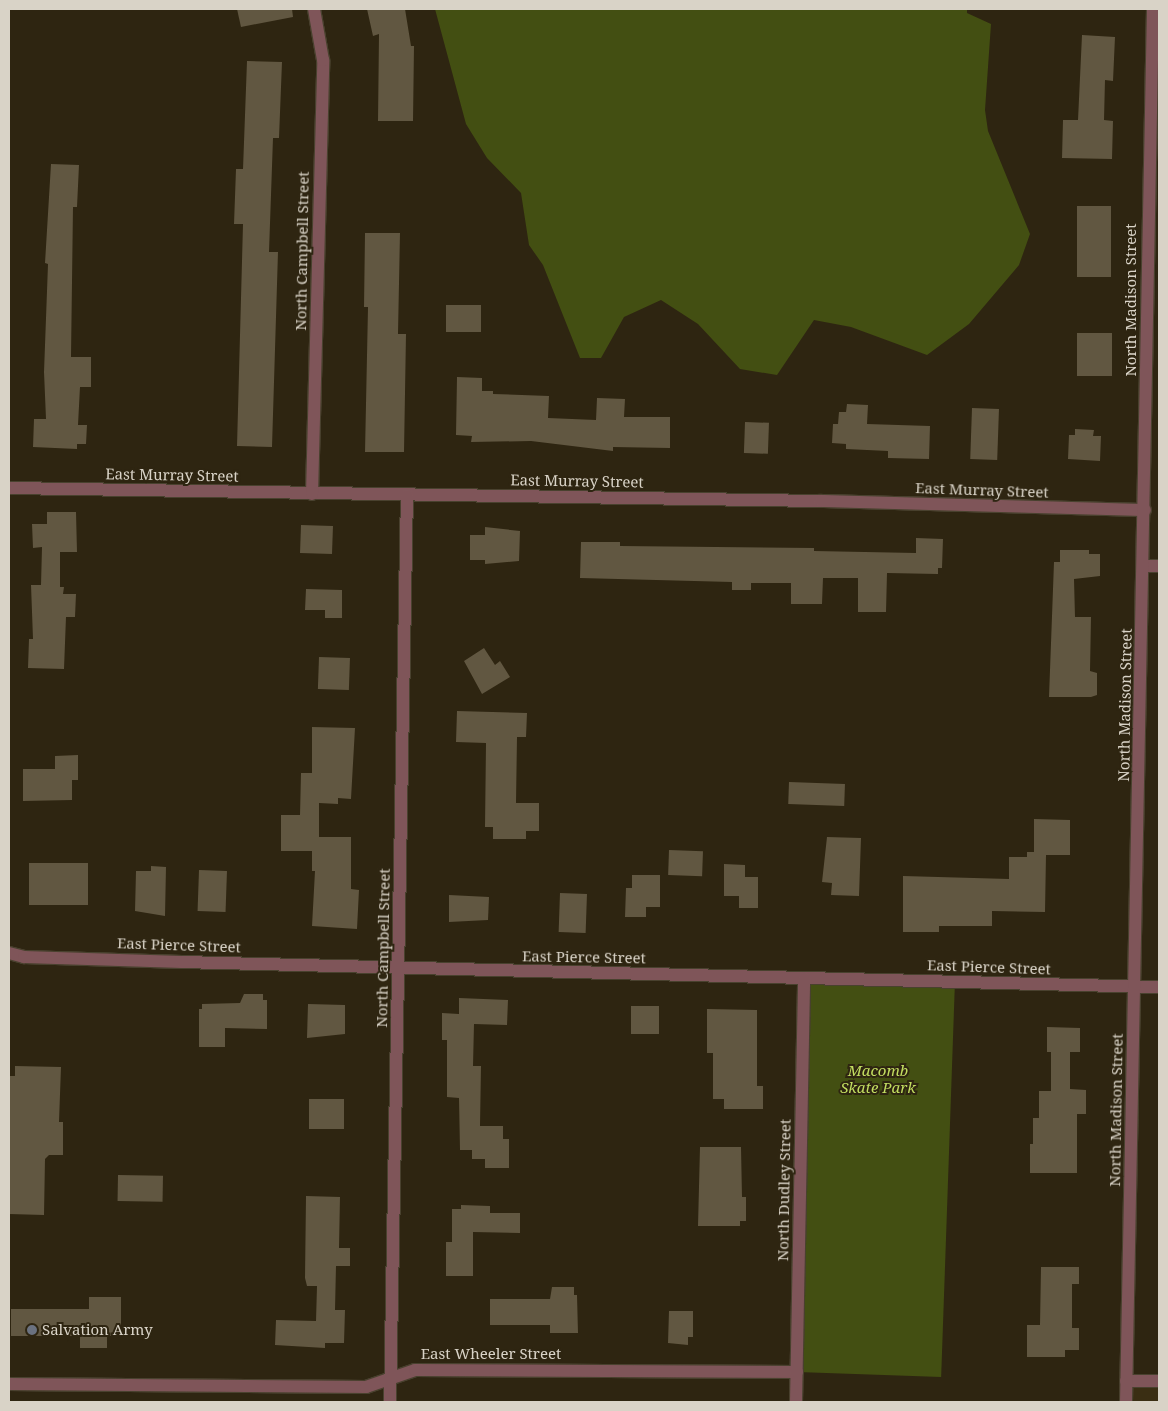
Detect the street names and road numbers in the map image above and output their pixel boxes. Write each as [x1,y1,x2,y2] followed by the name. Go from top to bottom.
[292,171,312,331] street label: North Campbell Street
[1122,223,1140,377] street label: North Madison Street
[105,465,239,485] street label: East Murray Street
[510,471,644,491] street label: East Murray Street
[915,479,1049,501] street label: East Murray Street
[1115,628,1135,782] street label: North Madison Street
[373,868,393,1028] street label: North Campbell Street
[117,934,241,956] street label: East Pierce Street
[522,947,646,967] street label: East Pierce Street
[927,956,1051,978] street label: East Pierce Street
[1106,1033,1126,1187] street label: North Madison Street
[774,1119,794,1261] street label: North Dudley Street
[421,1345,561,1363] street label: East Wheeler Street

